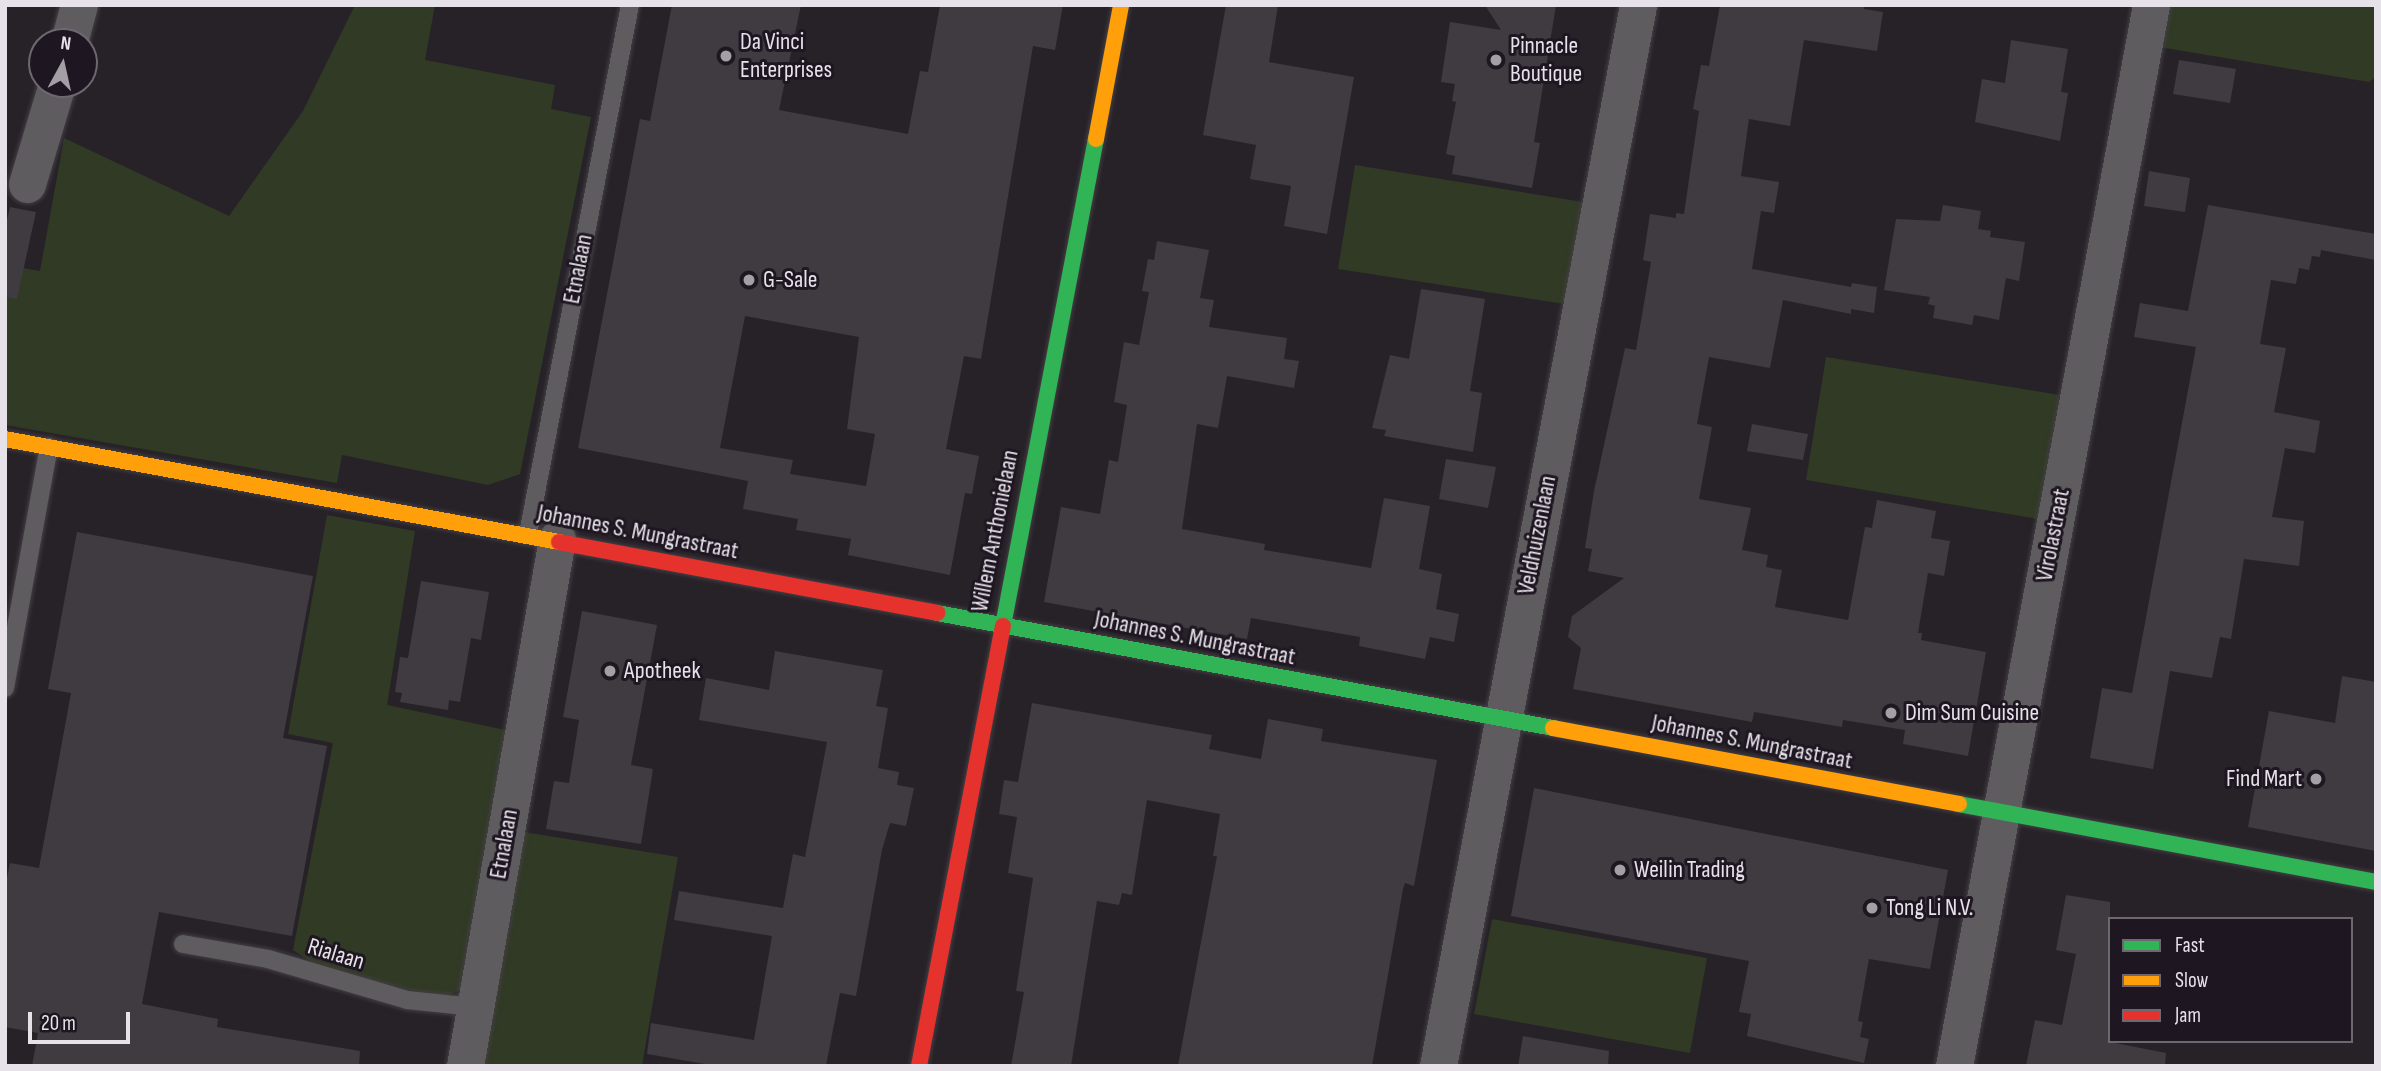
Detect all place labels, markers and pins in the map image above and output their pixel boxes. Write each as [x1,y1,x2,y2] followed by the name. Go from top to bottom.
[740,28,832,84] place label: Da Vinci Enterprises
[1510,32,1582,88] place label: Pinnacle Boutique
[718,48,734,64] marker: Da Vinci Enterprises
[1488,52,1504,68] marker: Pinnacle Boutique
[763,266,817,294] place label: G-Sale
[741,272,757,288] marker: G-Sale
[624,657,701,685] place label: Apotheek
[602,663,618,679] marker: Apotheek
[1905,699,2039,727] place label: Dim Sum Cuisine
[1883,705,1899,721] marker: Dim Sum Cuisine
[2226,765,2302,793] place label: Find Mart
[2308,771,2324,787] marker: Find Mart
[1634,856,1745,884] place label: Weilin Trading
[1612,862,1628,878] marker: Weilin Trading
[1886,894,1973,922] place label: Tong Li N.V.
[1864,900,1880,916] marker: Tong Li N.V.

